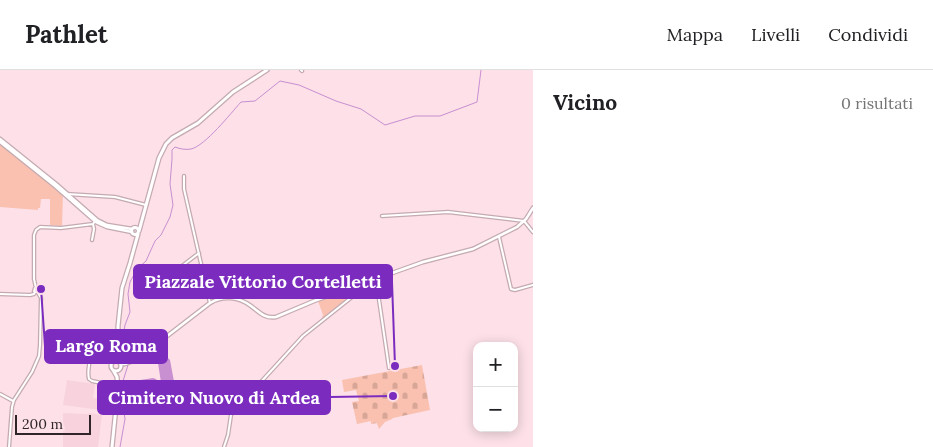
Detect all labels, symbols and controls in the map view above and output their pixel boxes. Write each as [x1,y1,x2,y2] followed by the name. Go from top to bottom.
[25,19,108,50] text: Pathlet
[666,23,723,46] text: Mappa
[751,23,800,46] text: Livelli
[828,23,908,46] text: Condividi
[553,89,617,116] text: Vicino
[841,93,913,113] text: 0 risultati
[134,265,392,298] callout: Piazzale Vittorio Cortelletti
[144,270,382,293] text: Piazzale Vittorio Cortelletti
[45,330,167,363] callout: Largo Roma
[55,334,158,357] text: Largo Roma
[473,342,518,432] map controls
[473,342,518,387] button: +
[98,381,330,414] callout: Cimitero Nuovo di Ardea
[108,386,321,409] text: Cimitero Nuovo di Ardea
[473,387,518,432] button: −
[15,412,91,435] scale bar
[22,415,63,433] text: 200 m

